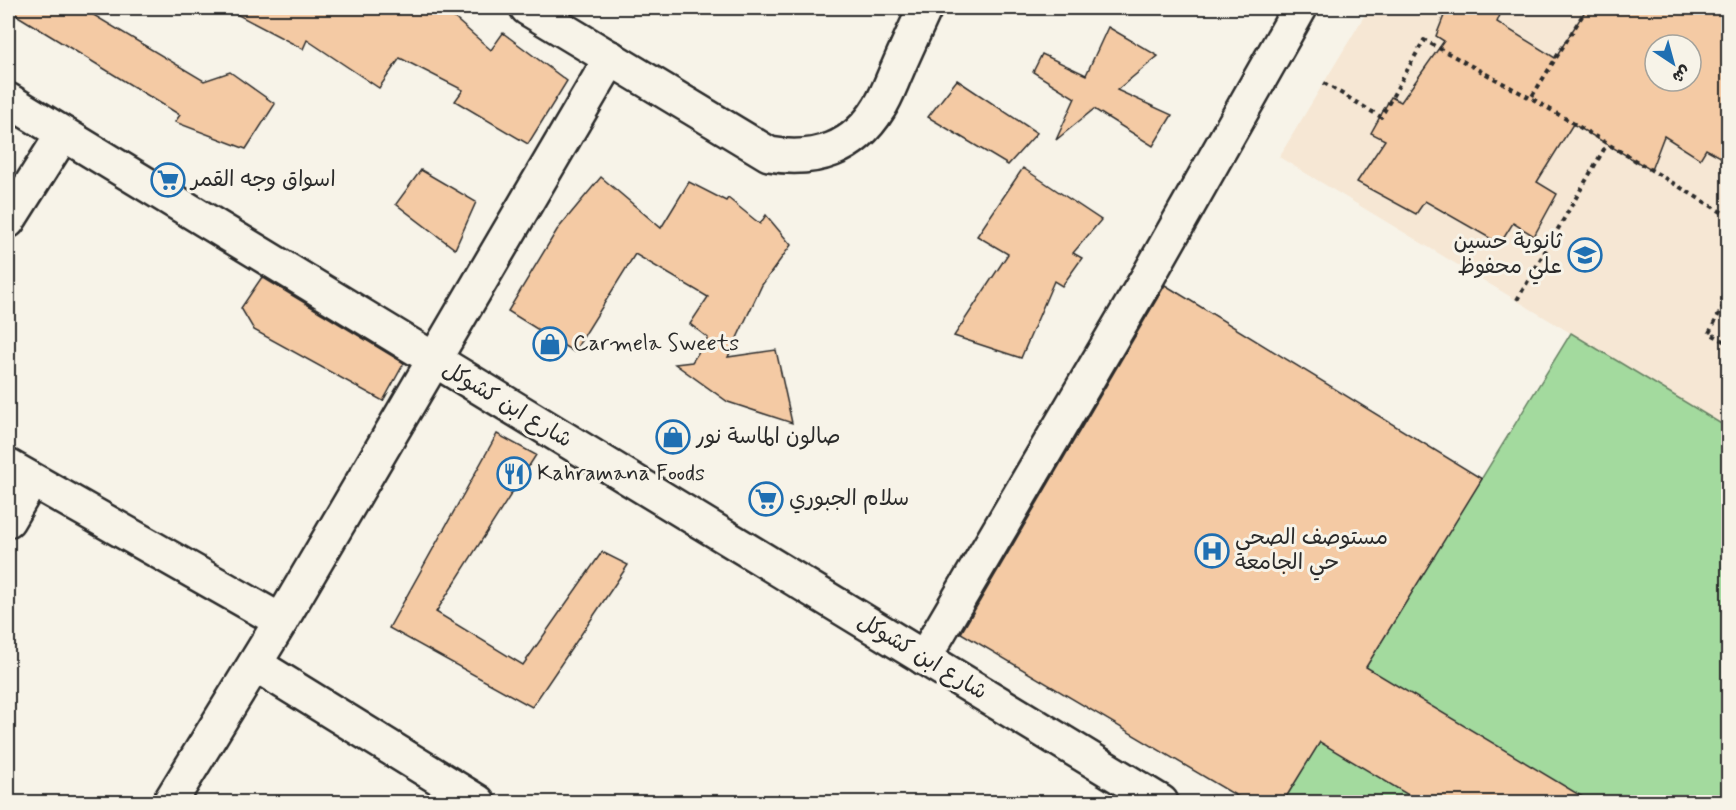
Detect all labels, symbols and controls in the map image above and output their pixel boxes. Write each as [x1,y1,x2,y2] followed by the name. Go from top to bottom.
[1643,33,1703,93] north arrow
[1668,60,1694,88] text: ش
[150,162,186,198] supermarket icon: اسواق وجه القمر
[189,166,336,194] place label: اسواق وجه القمر
[1453,228,1563,285] place label: ثانوية حسين علي محفوظ
[1567,237,1603,273] school or university icon: ثانوية حسين علي محفوظ
[532,326,568,362] shop icon: Carmela Sweets
[573,330,739,358] place label: Carmela Sweets
[437,355,577,455] street label: شارع ابن كشوكل
[655,419,691,455] shop icon: صالون الماسة نور
[695,423,841,451] place label: صالون الماسة نور
[496,456,532,492] restaurant icon: Kahramana Foods
[537,460,705,488] place label: Kahramana Foods
[748,481,784,517] supermarket icon: سلام الجبوري
[789,485,909,514] place label: سلام الجبوري
[1235,524,1388,581] place label: مستوصف الصحي حي الجامعة
[1194,533,1230,569] hospital icon: مستوصف الصحي حي الجامعة
[852,607,992,707] street label: شارع ابن كشوكل

